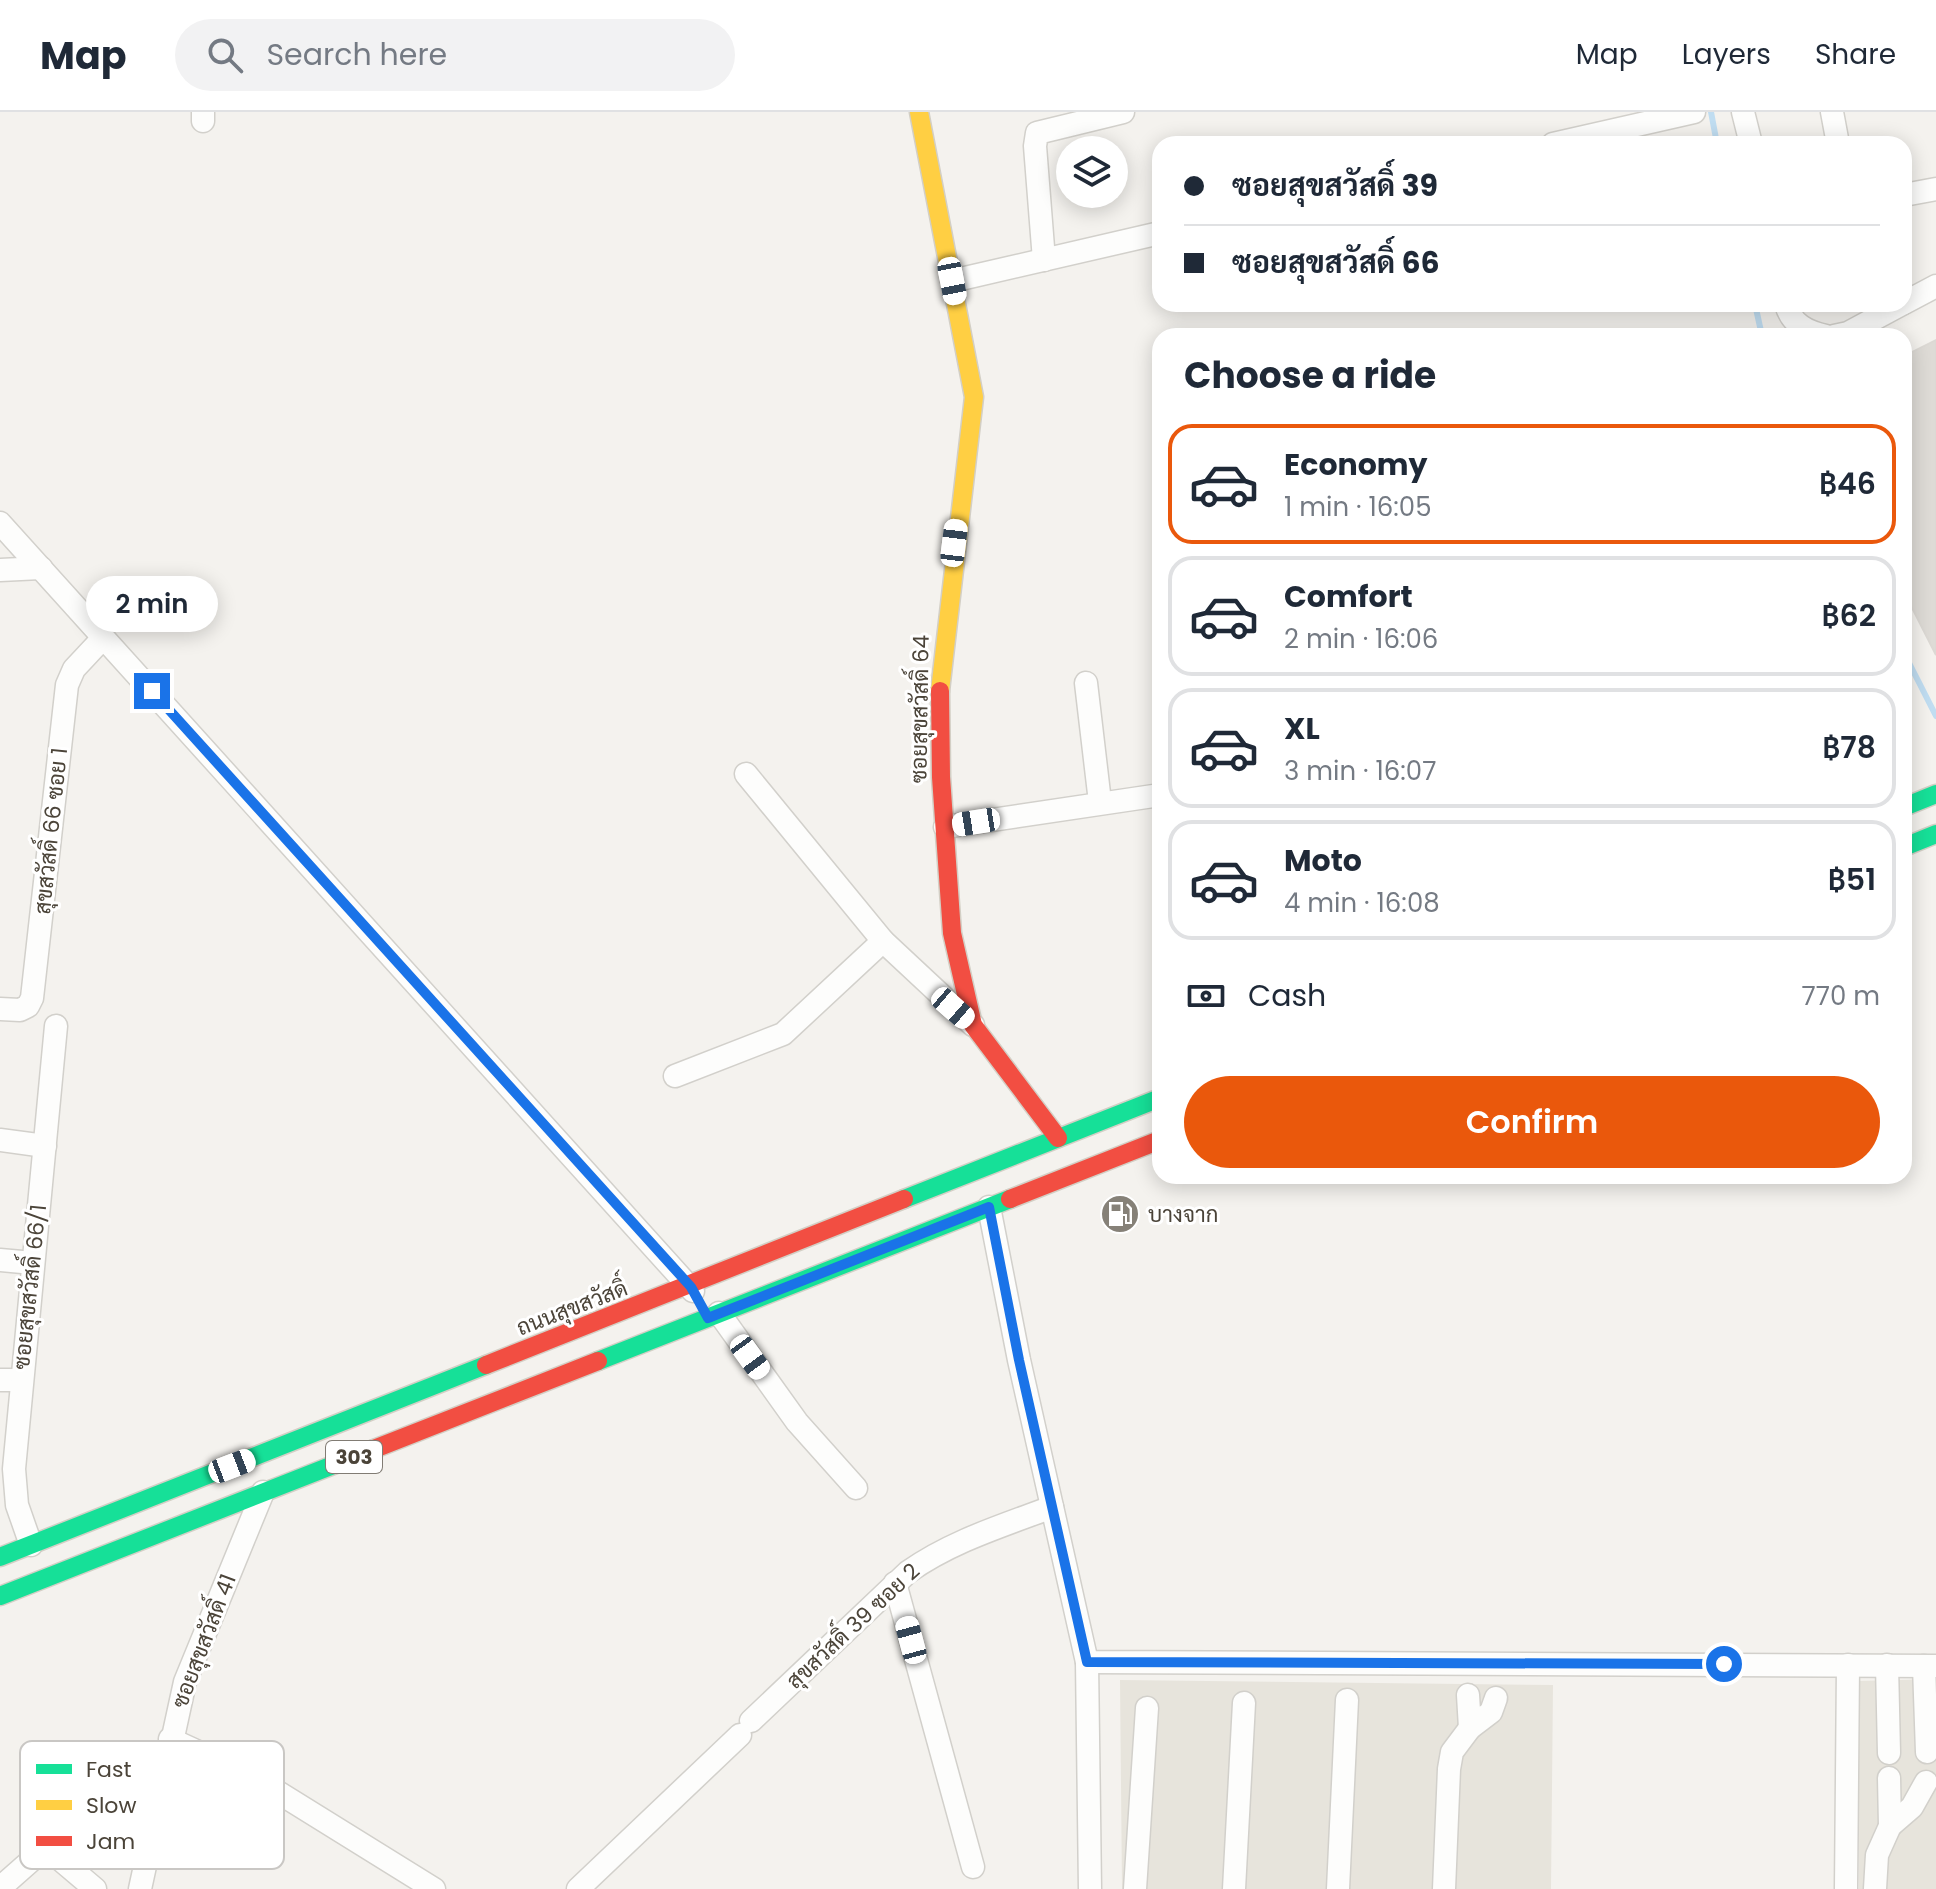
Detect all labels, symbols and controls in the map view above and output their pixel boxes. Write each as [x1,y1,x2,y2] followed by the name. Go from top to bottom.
[175,19,735,91] search box
[40,29,127,82] text: Map
[203,33,247,77] icon: search
[267,33,447,76] text: Search here
[1576,35,1638,74] text: Map
[1682,35,1771,74] text: Layers
[1815,35,1896,74] text: Share
[1056,136,1128,208] map controls
[1056,136,1128,208] button: layers
[1232,164,1438,207] text: ซอยสุขสวัสดิ์ 39
[1232,241,1440,284] text: ซอยสุขสวัสดิ์ 66
[936,255,968,307] car
[1184,350,1436,401] text: Choose a ride
[1284,443,1428,486] text: Economy
[1188,448,1260,520] icon: car
[1819,462,1876,505] text: ฿46
[1284,489,1432,525] text: 1 min · 16:05
[939,518,969,568] car
[86,575,218,631] callout: 2 min
[1284,575,1413,618] text: Comfort
[1188,580,1260,652] icon: car
[116,586,188,622] text: 2 min
[1822,594,1876,637] text: ฿62
[1284,621,1438,657] text: 2 min · 16:06
[899,634,937,783] street label: ซอยสุขสวัสดิ์ 64
[134,673,170,709] route end
[1284,707,1320,750] text: XL
[1188,712,1260,784] icon: car
[1822,726,1876,769] text: ฿78
[23,746,75,916] street label: สุขสวัสดิ์ 66 ซอย 1
[1284,753,1436,789] text: 3 min · 16:07
[950,806,1002,838] car
[1284,839,1362,882] text: Moto
[1188,844,1260,916] icon: car
[1828,858,1876,901] text: ฿51
[1284,885,1440,921] text: 4 min · 16:08
[1184,974,1228,1018] icon: cash
[1248,974,1326,1017] text: Cash
[1802,978,1880,1014] text: 770 m
[927,983,979,1033] car
[1184,1076,1880,1168] button: Confirm
[1099,1193,1141,1235] fuel station icon: บางจาก
[1148,1199,1218,1230] place label: บางจาก
[2,1202,54,1371] street label: ซอยสุขสวัสดิ์ 66/1
[511,1269,632,1343] street label: ถนนสุขสวัสดิ์
[726,1331,774,1383] car
[326,1441,382,1473] road number: 303
[205,1446,259,1486] car
[777,1553,926,1696] street label: สุขสวัสดิ์ 39 ซอย 2
[160,1568,244,1713] street label: ซอยสุขสวัสดิ์ 41
[893,1614,929,1666] car
[1706,1646,1742,1682] route start
[20,1741,284,1869] legend
[86,1754,131,1785] text: Fast
[86,1790,136,1821] text: Slow
[86,1826,135,1857] text: Jam

